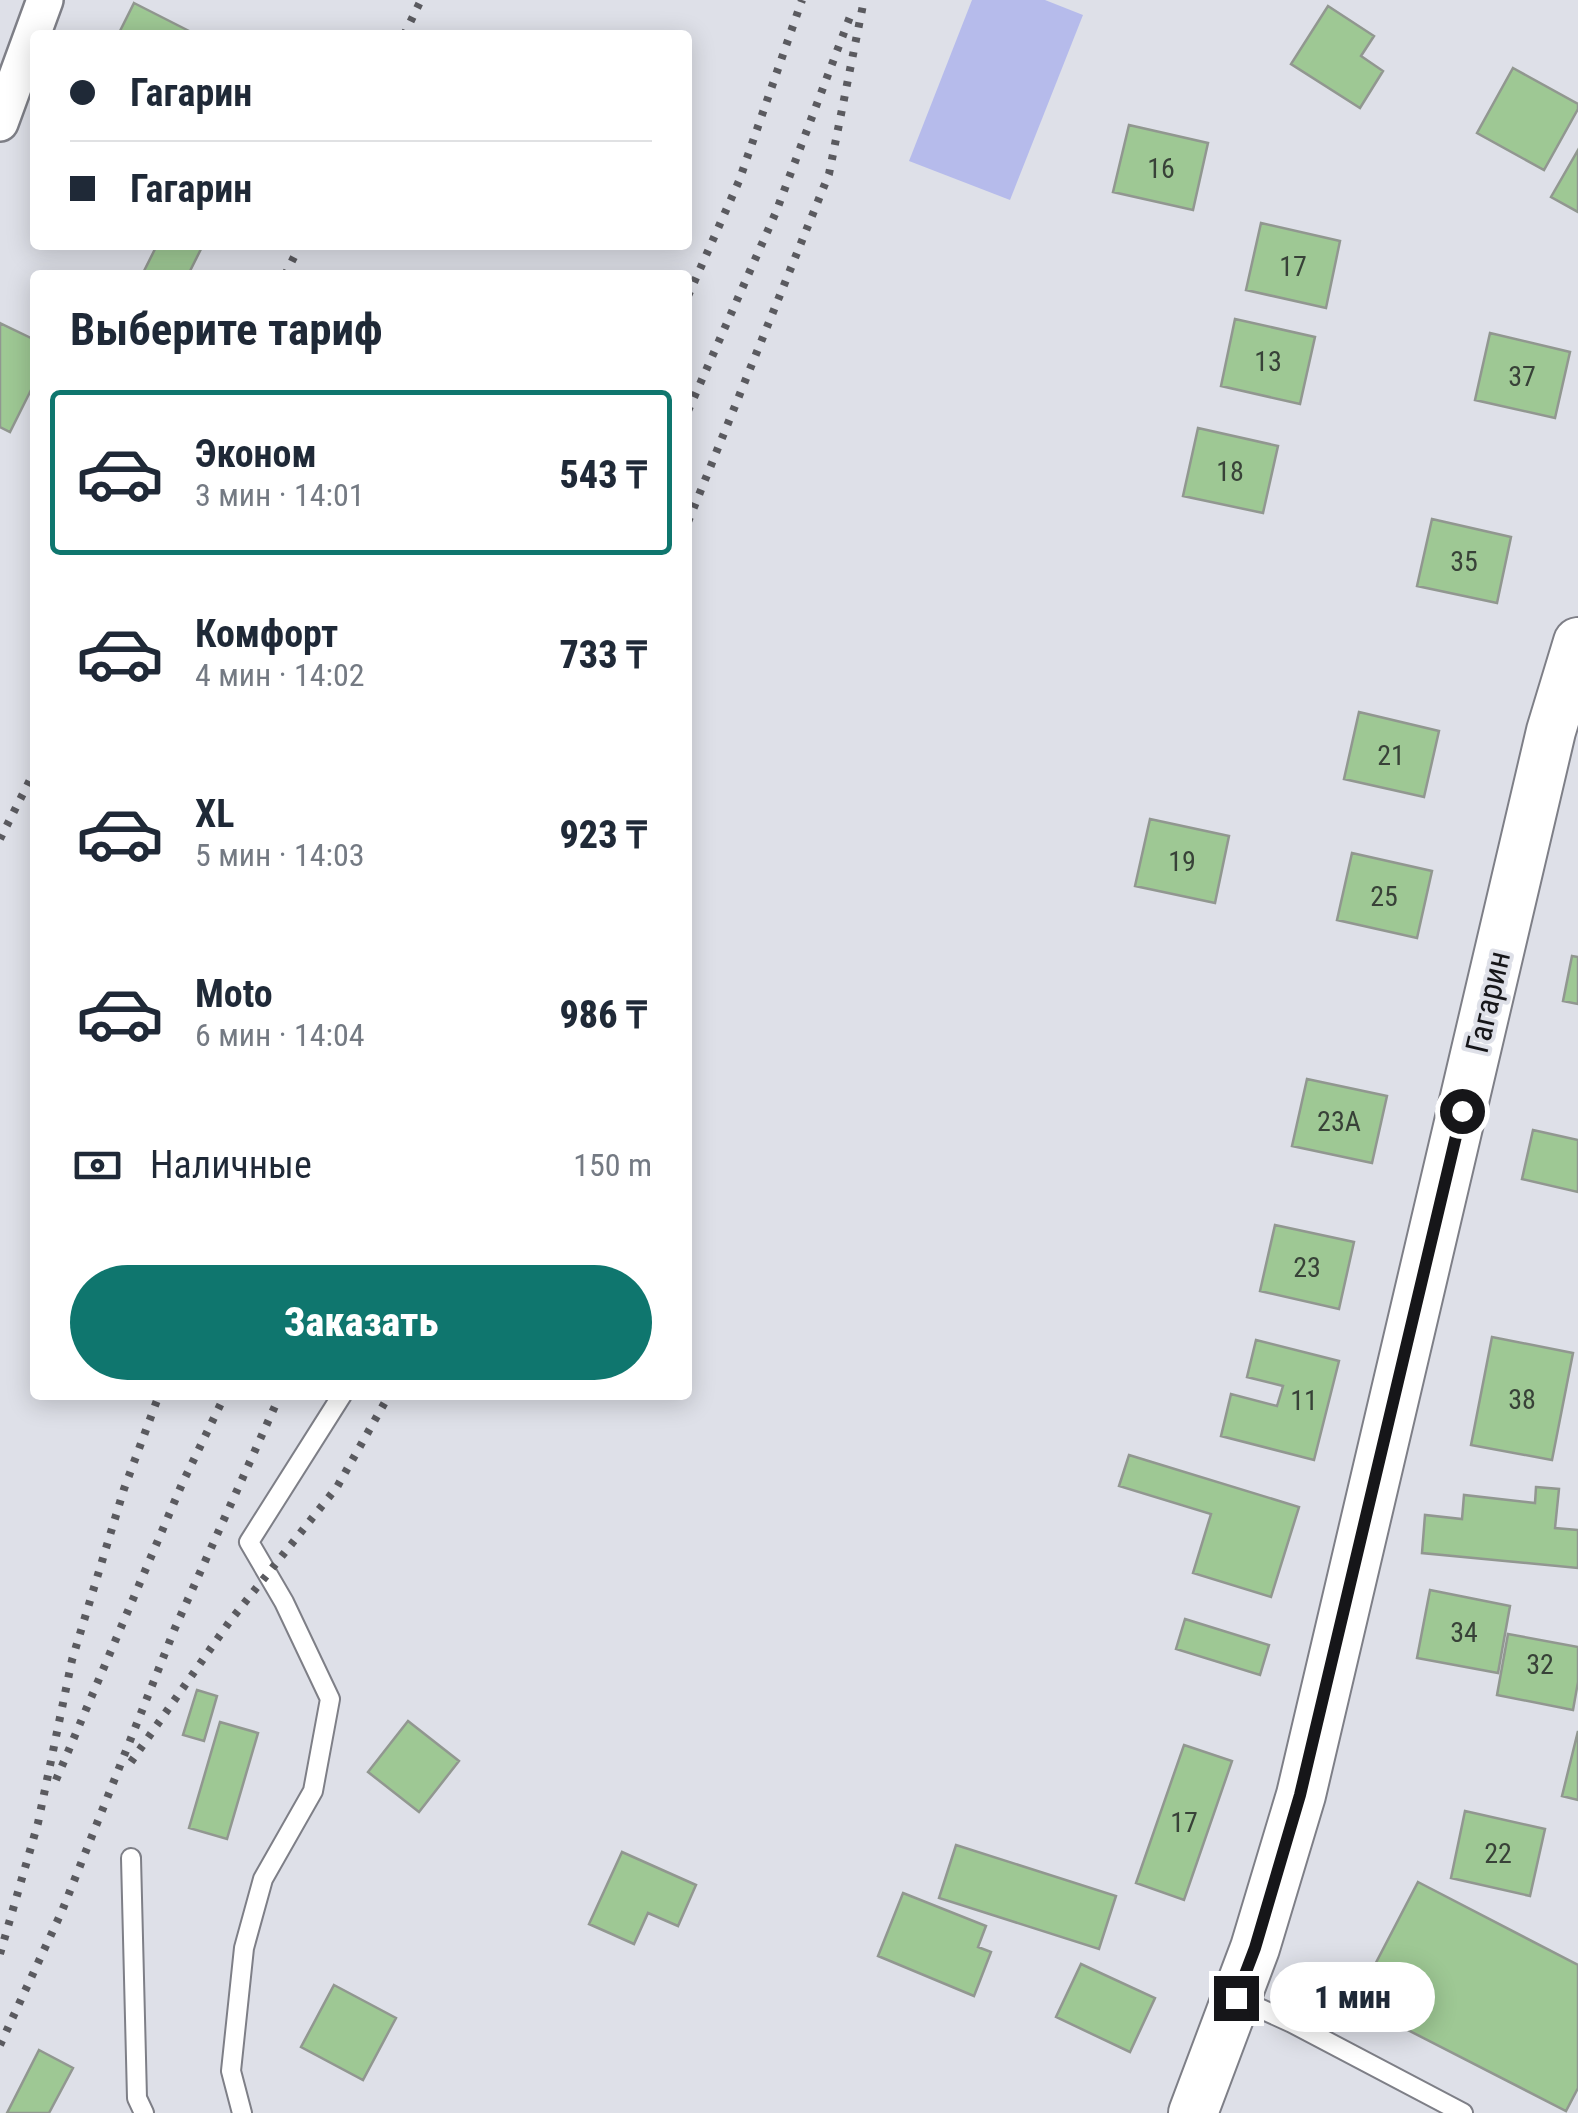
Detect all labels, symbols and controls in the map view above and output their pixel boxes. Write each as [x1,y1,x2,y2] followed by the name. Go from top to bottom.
[130,71,252,115] text: Гагарин
[1147,152,1175,185] house number: 16
[130,167,252,211] text: Гагарин
[1279,250,1307,283] house number: 17
[70,303,383,356] text: Выберите тариф
[1254,345,1282,378] house number: 13
[1508,360,1536,393] house number: 37
[75,428,165,518] icon: car
[195,432,317,476] text: Эконом
[560,453,647,497] text: 543 ₸
[1216,455,1244,488] house number: 18
[195,476,365,514] text: 3 мин · 14:01
[1450,545,1478,578] house number: 35
[75,608,165,698] icon: car
[195,612,338,656] text: Комфорт
[560,633,647,677] text: 733 ₸
[195,656,365,694] text: 4 мин · 14:02
[1377,739,1405,772] house number: 21
[75,788,165,878] icon: car
[195,792,234,836] text: XL
[560,813,647,857] text: 923 ₸
[195,836,365,874] text: 5 мин · 14:03
[1168,845,1196,878] house number: 19
[1370,880,1398,913] house number: 25
[1458,947,1518,1057] street label: Гагарин
[75,968,165,1058] icon: car
[195,972,273,1016] text: Moto
[560,993,647,1037] text: 986 ₸
[195,1016,365,1054] text: 6 мин · 14:04
[1440,1089,1485,1134] route start
[1317,1105,1361,1138] house number: 23А
[70,1138,125,1193] icon: cash
[150,1143,312,1187] text: Наличные
[573,1146,652,1184] text: 150 m
[1293,1251,1321,1284] house number: 23
[70,1265,652,1380] button: Заказать
[1508,1383,1536,1416] house number: 38
[1290,1384,1318,1417] house number: 11
[1450,1616,1478,1649] house number: 34
[1526,1648,1554,1681] house number: 32
[1170,1806,1198,1839] house number: 17
[1484,1837,1512,1870] house number: 22
[1271,1963,1436,2033] callout: 1 мин
[1214,1976,1259,2021] route end
[1314,1978,1391,2016] text: 1 мин

